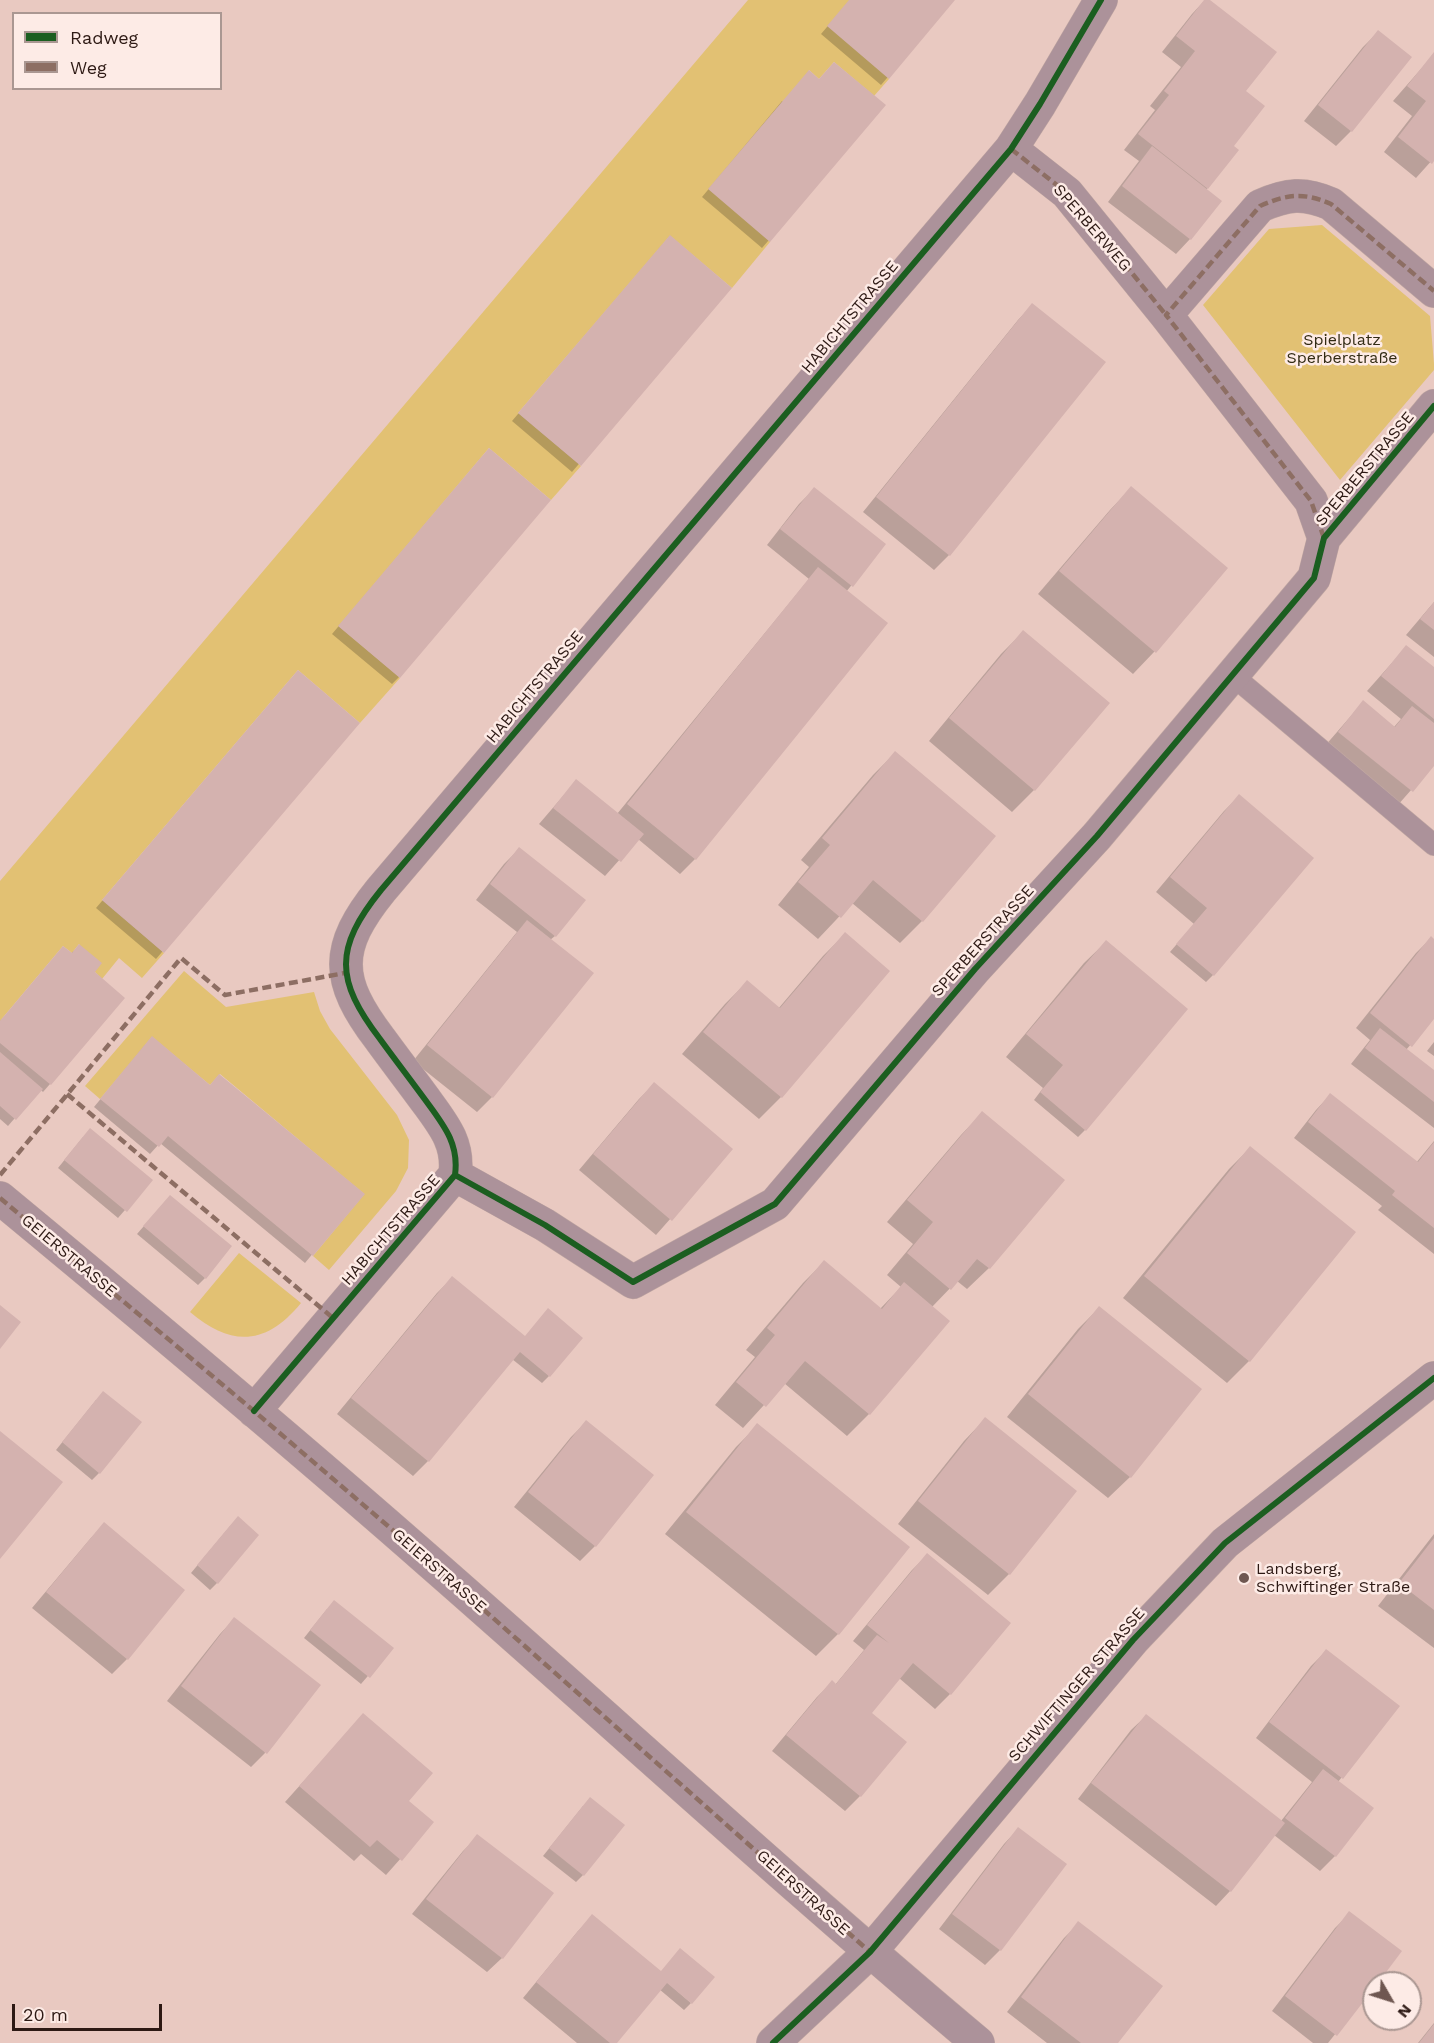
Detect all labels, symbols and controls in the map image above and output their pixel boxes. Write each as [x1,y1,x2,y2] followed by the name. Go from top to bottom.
[12,12,222,90] legend
[70,27,138,48] text: Radweg
[70,57,107,78] text: Weg
[1049,181,1135,275] street label: SPERBERWEG
[797,257,903,377] street label: HABICHTSTRASSE
[1286,330,1398,368] park label: Spielplatz Sperberstraße
[1312,408,1418,530] street label: SPERBERSTRASSE
[482,627,588,747] street label: HABICHTSTRASSE
[928,881,1038,1001] street label: SPERBERSTRASSE
[338,1171,444,1289] street label: HABICHTSTRASSE
[17,1211,121,1301] street label: GEIERSTRASSE
[388,1525,490,1617] street label: GEIERSTRASSE
[1256,1559,1410,1597] place label: Landsberg, Schwiftinger Straße
[1237,1571,1251,1585] marker: Landsberg, Schwiftinger Straße
[1005,1604,1149,1766] street label: SCHWIFTINGER STRASSE
[753,1846,853,1940] street label: GEIERSTRASSE
[1362,1971,1422,2031] north arrow
[15,1992,165,2030] scale bar
[1394,2001,1416,2022] text: N
[23,2004,68,2025] text: 20 m

